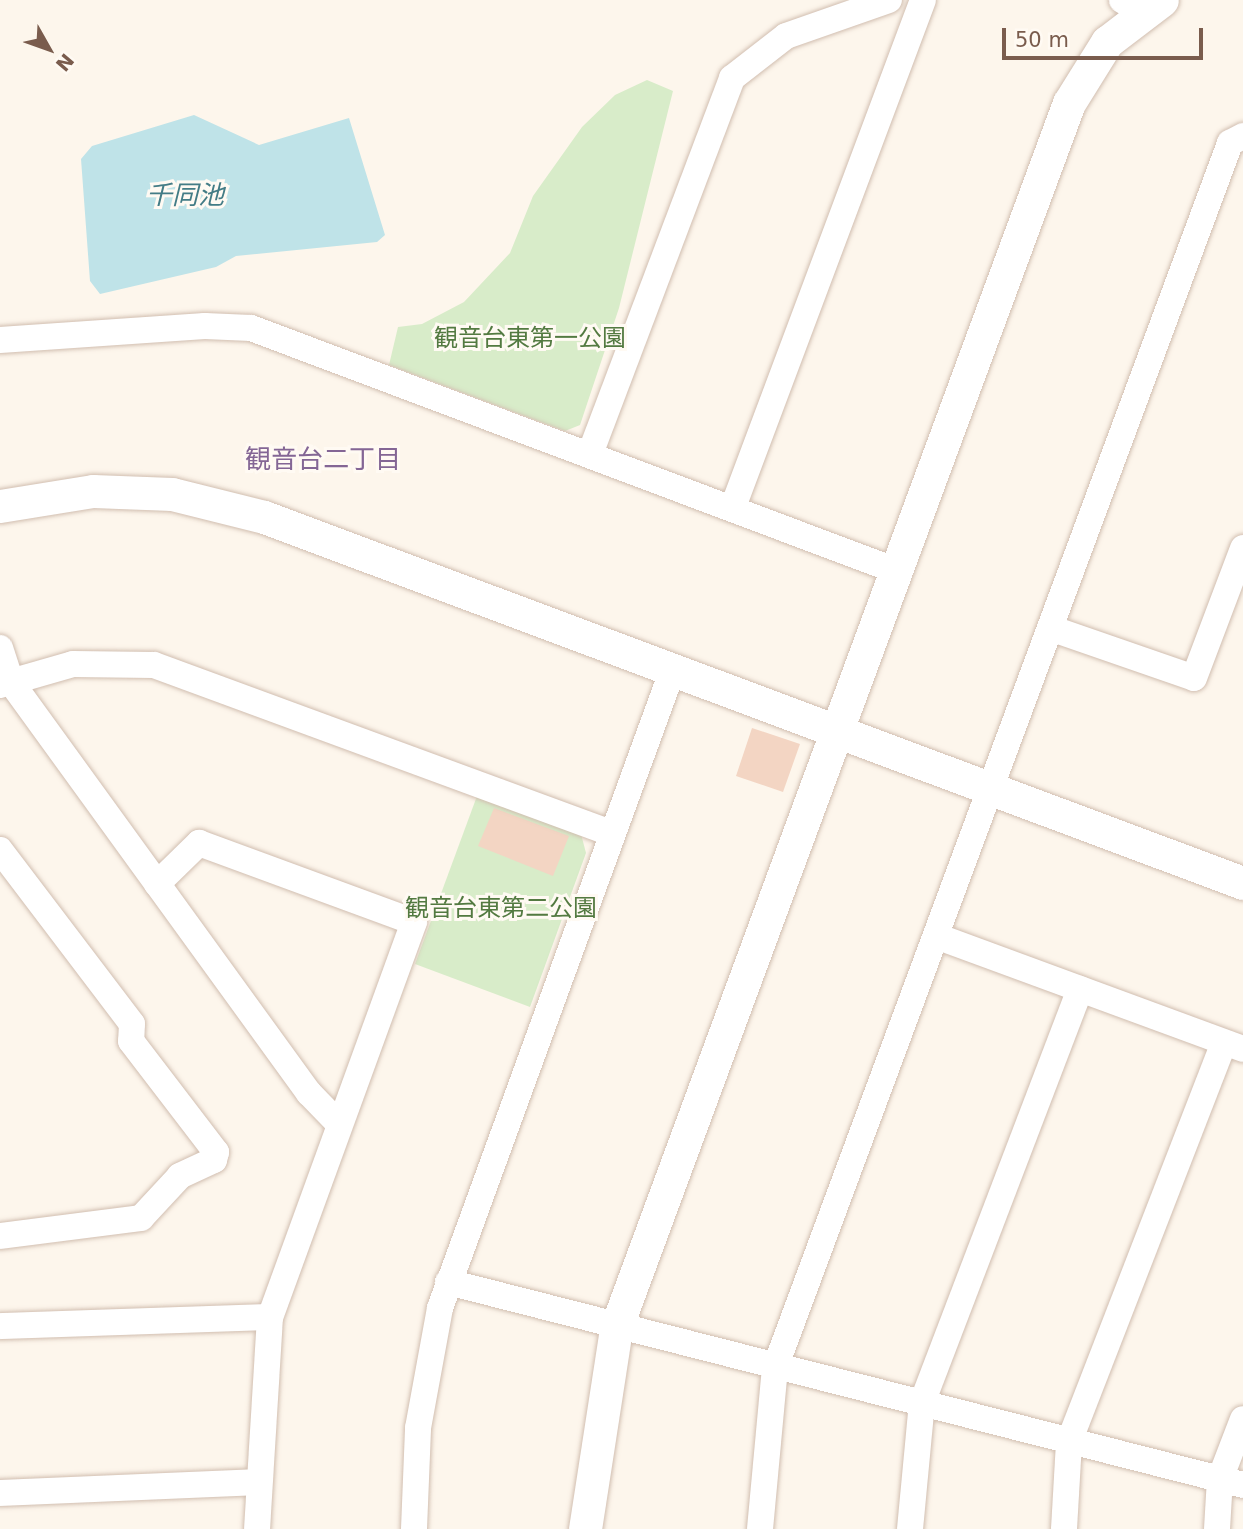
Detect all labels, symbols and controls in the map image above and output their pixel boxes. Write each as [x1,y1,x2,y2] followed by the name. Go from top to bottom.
[14,14,84,84] north arrow
[1005,14,1206,58] scale bar
[1015,28,1069,52] text: 50 m
[52,49,79,76] text: N
[146,180,224,212] water label: 千同池
[434,325,626,353] park label: 観音台東第一公園
[245,444,401,476] district label: 観音台二丁目
[405,895,597,923] park label: 観音台東第二公園

